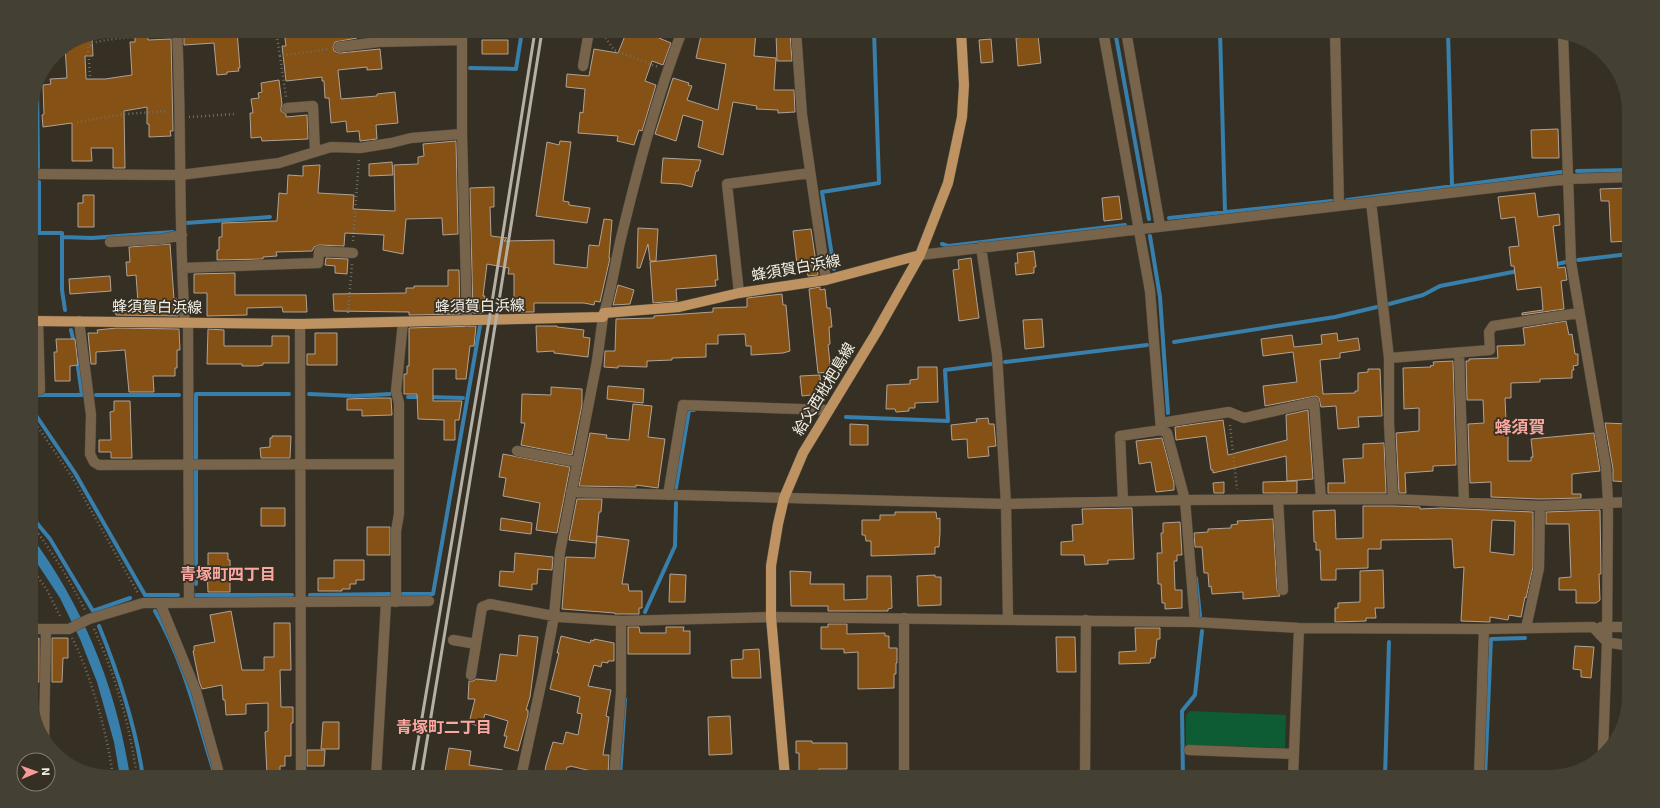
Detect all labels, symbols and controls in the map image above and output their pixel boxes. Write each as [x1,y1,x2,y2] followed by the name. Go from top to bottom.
[750,250,842,284] street label: 蜂須賀白浜線
[435,295,525,315] street label: 蜂須賀白浜線
[112,296,202,316] street label: 蜂須賀白浜線
[788,339,858,438] street label: 給父西枇杷島線
[1495,416,1546,436] district label: 蜂須賀
[180,564,276,583] district label: 青塚町四丁目
[396,717,492,736] district label: 青塚町二丁目
[16,752,56,792] north arrow
[40,767,53,776] text: N

